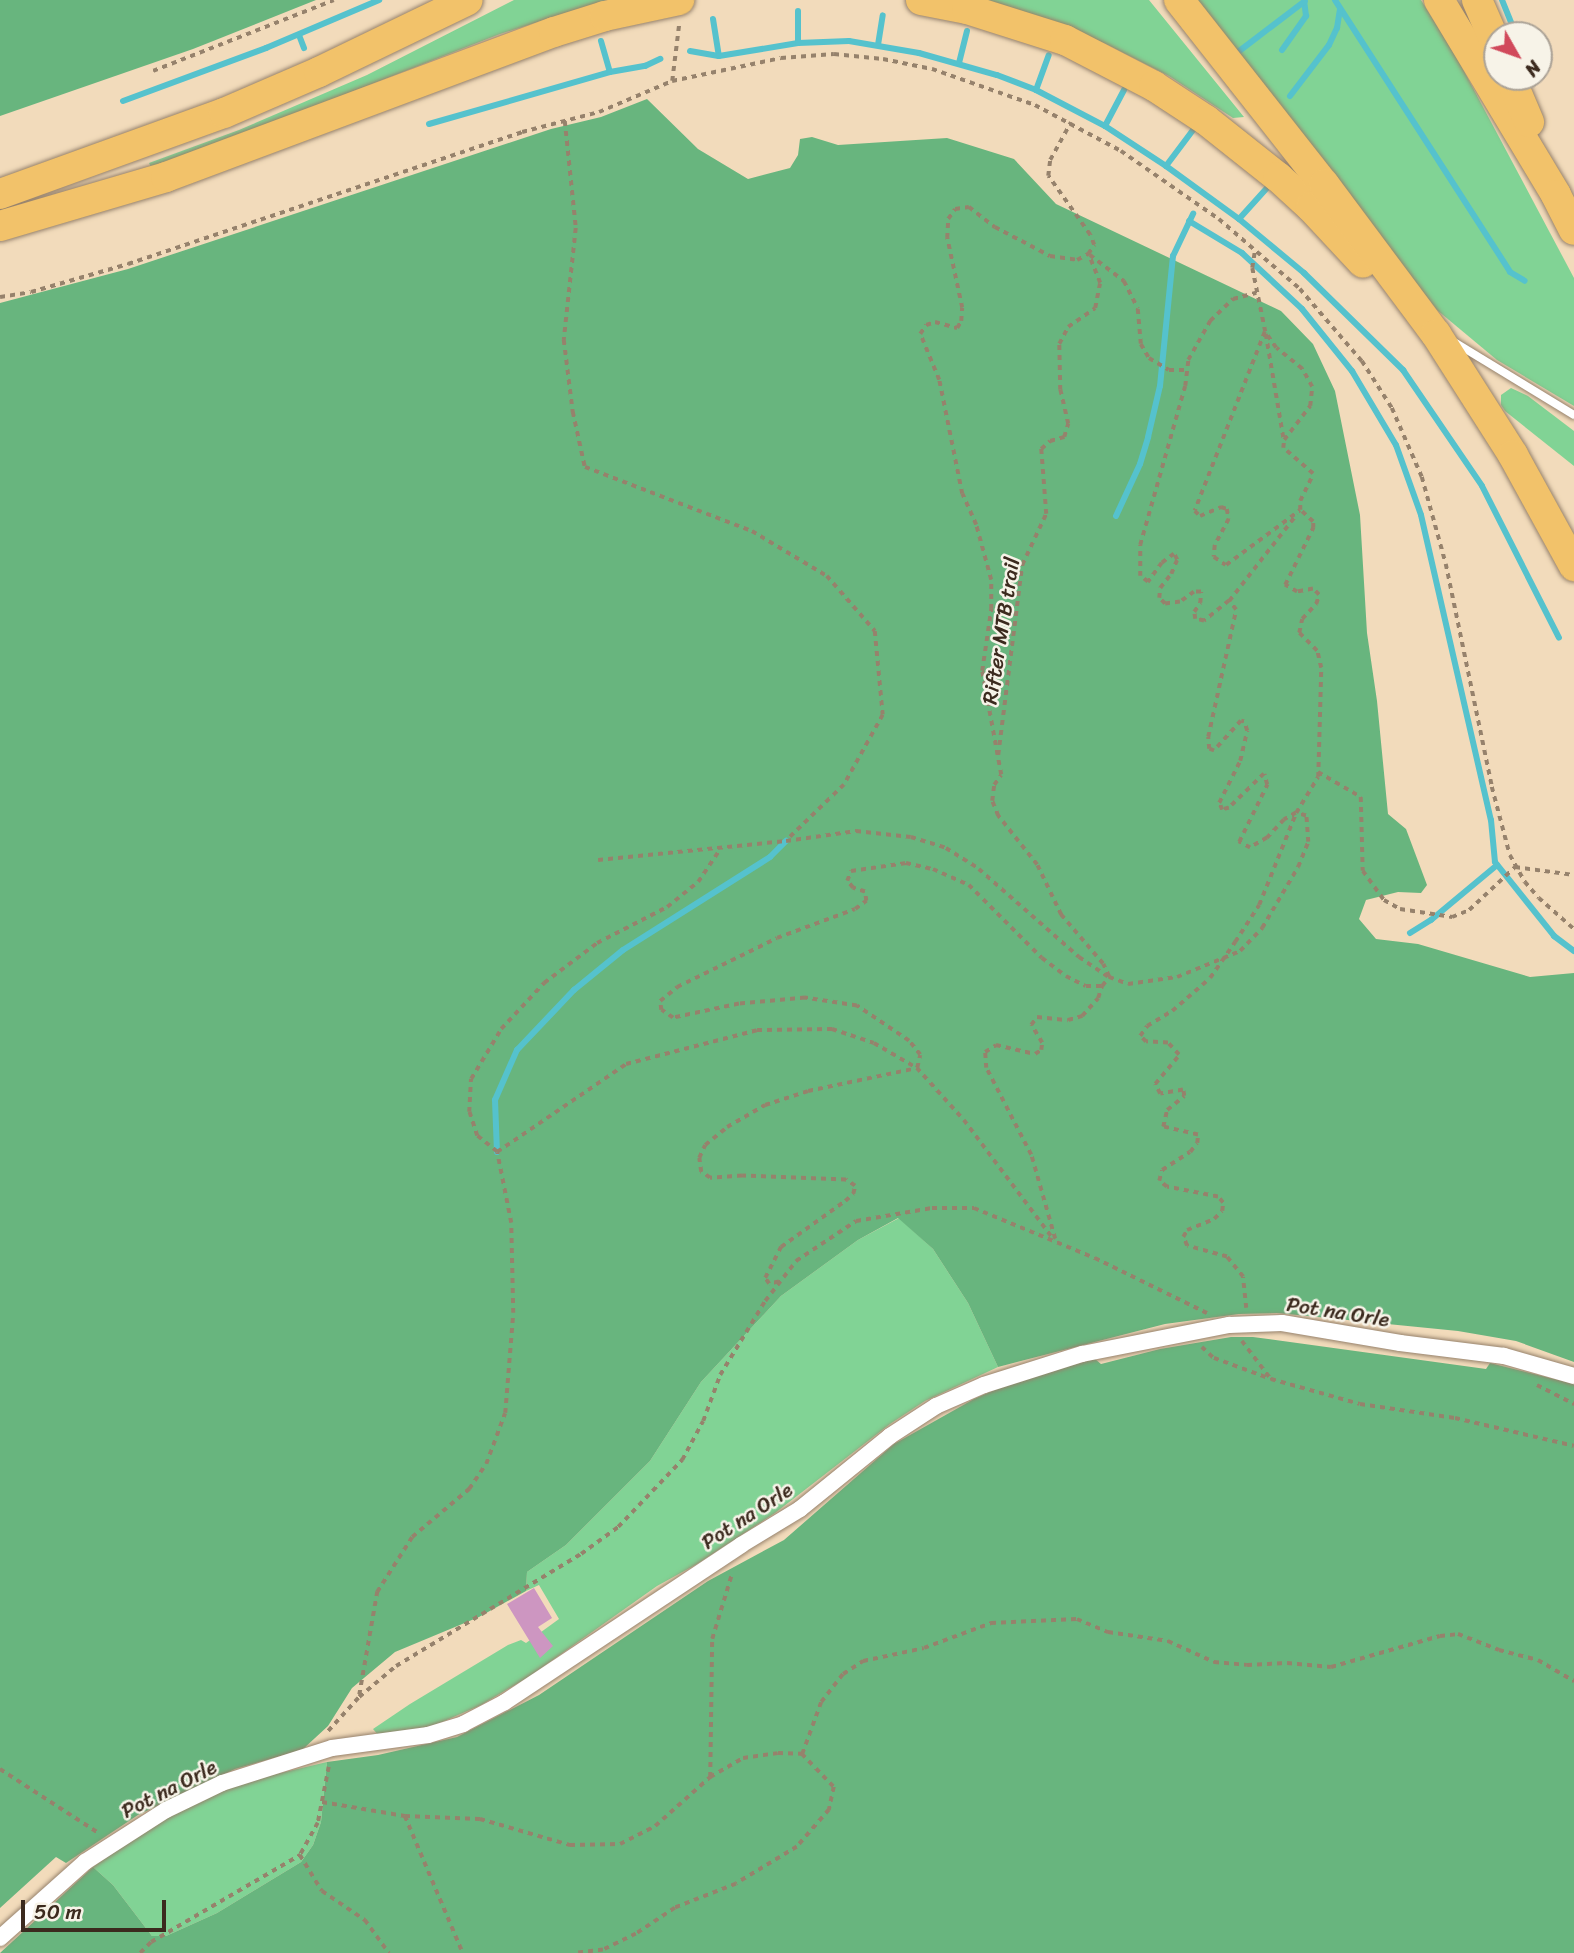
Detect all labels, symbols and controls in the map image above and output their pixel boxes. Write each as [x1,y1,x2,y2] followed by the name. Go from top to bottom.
[1483,21,1553,91] north arrow
[1516,53,1550,84] text: N
[977,556,1025,706] street label: Rifter MTB trail
[1284,1291,1392,1333] street label: Pot na Orle
[696,1477,798,1555] street label: Pot na Orle
[117,1754,221,1824] street label: Pot na Orle
[24,1886,170,1930] scale bar
[34,1893,82,1931] text: 50 m

